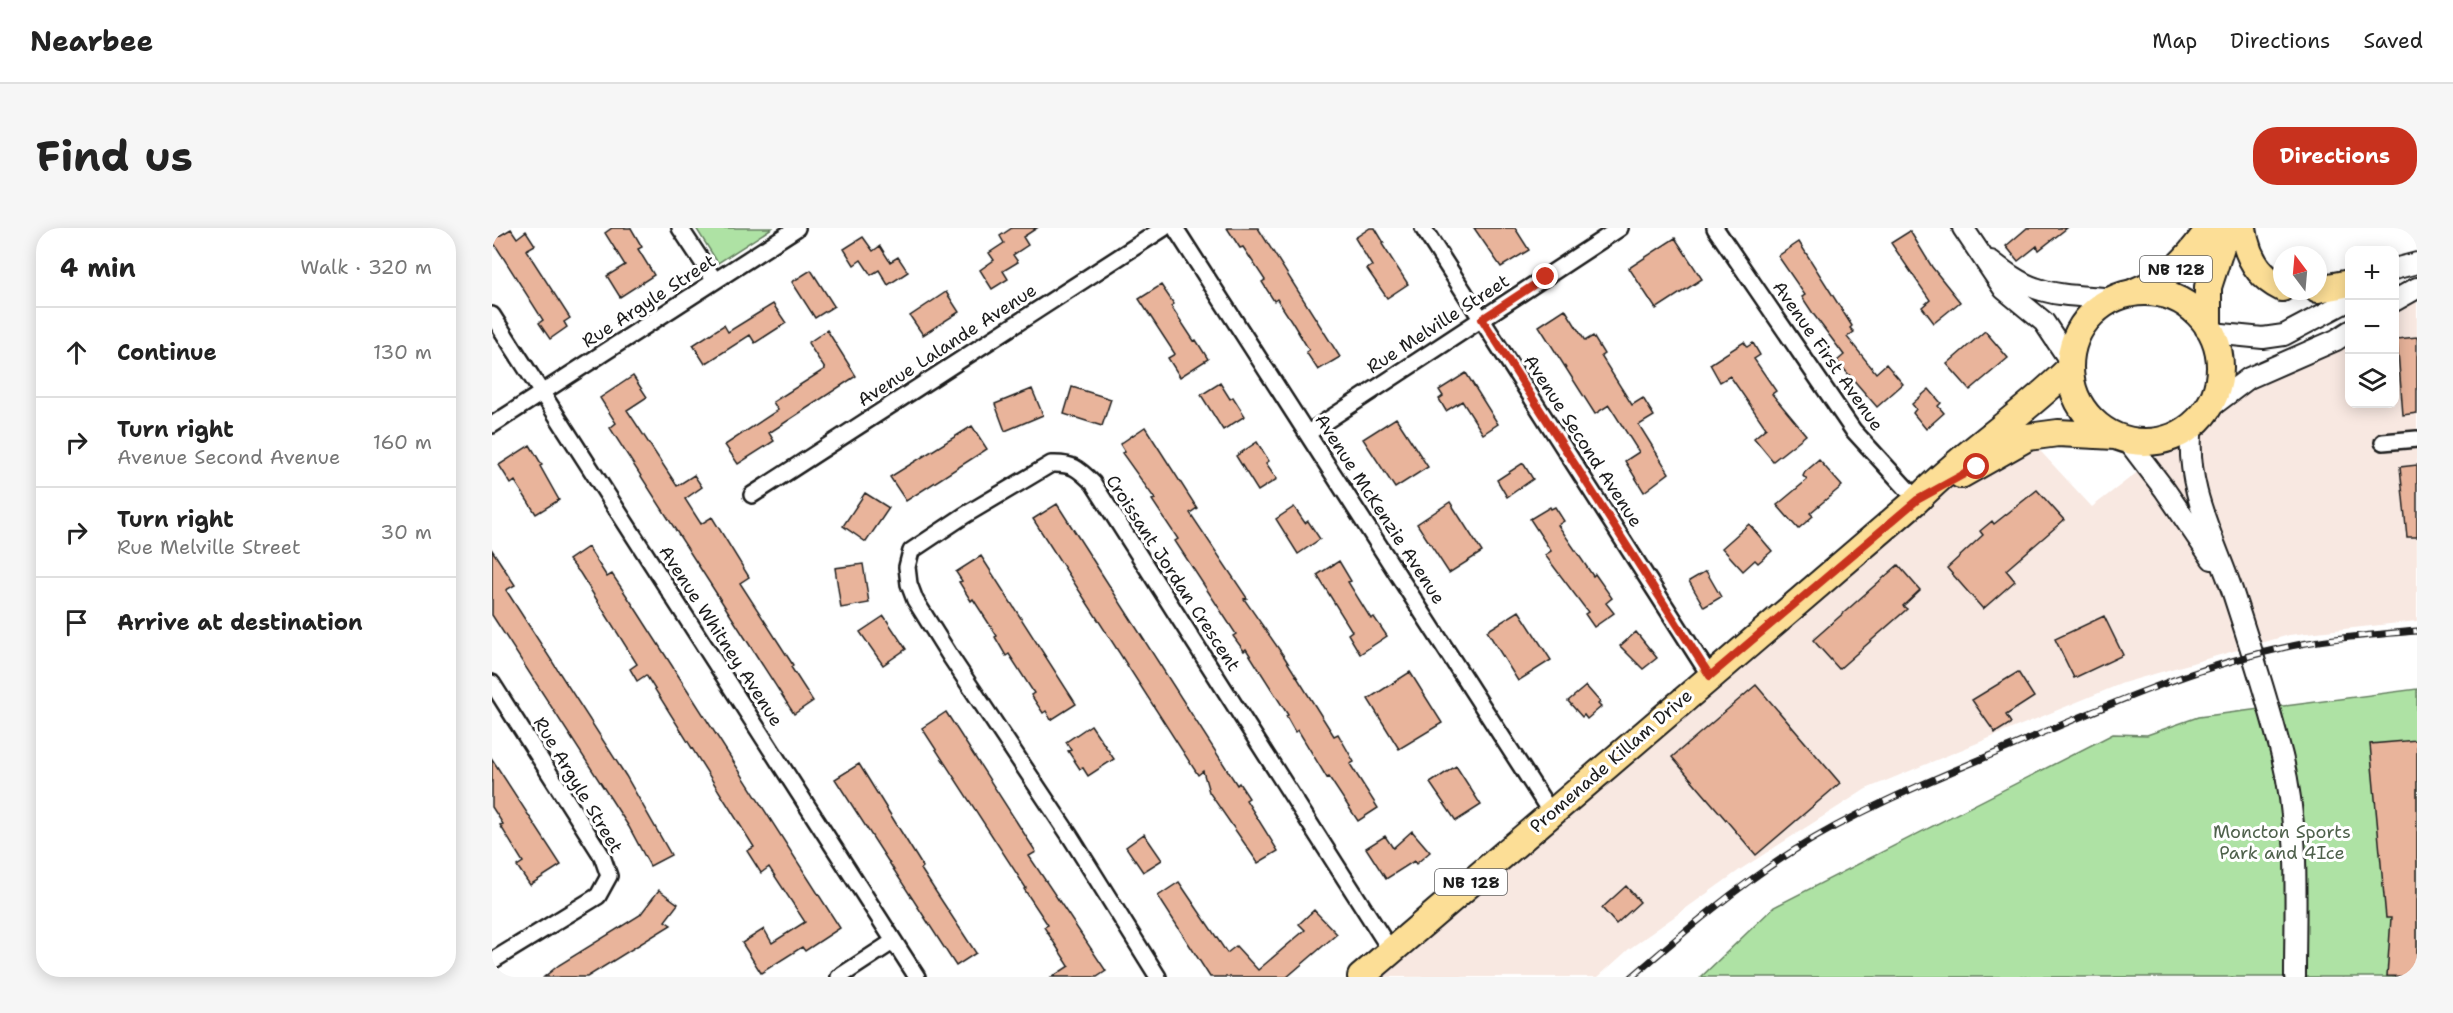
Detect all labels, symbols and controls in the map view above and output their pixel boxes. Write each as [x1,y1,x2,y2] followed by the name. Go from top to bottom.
[30,22,153,60] text: Nearbee
[2152,27,2197,55] text: Map
[2230,27,2330,55] text: Directions
[2363,27,2423,55] text: Saved
[2253,127,2417,185] button: Directions
[36,128,193,184] text: Find us
[2273,246,2327,300] north arrow
[2345,246,2399,408] map controls
[2345,246,2399,300] button: +
[578,249,721,353] street label: Rue Argyle Street
[60,250,136,285] text: 4 min
[300,254,432,280] text: Walk · 320 m
[2140,256,2212,282] road number: NB 128
[1532,263,1558,289] route end
[1362,269,1514,379] street label: Rue Melville Street
[1767,276,1889,436] street label: Avenue First Avenue
[853,278,1041,412] street label: Avenue Lalande Avenue
[2345,300,2399,354] button: −
[60,336,93,369] icon: ahead
[117,338,217,367] text: Continue
[373,339,432,365] text: 130 m
[1518,350,1648,532] street label: Avenue Second Avenue
[2345,354,2399,408] button: layers
[1309,409,1451,609] street label: Avenue McKenzie Avenue
[117,415,234,444] text: Turn right
[60,426,93,459] icon: right
[373,429,432,455] text: 160 m
[117,444,340,470] text: Avenue Second Avenue
[1963,453,1989,479] route start
[1100,470,1246,676] street label: Croissant Jordan Crescent
[117,505,234,534] text: Turn right
[60,516,93,549] icon: right
[380,519,432,545] text: 30 m
[117,534,301,560] text: Rue Melville Street
[654,541,788,731] street label: Avenue Whitney Avenue
[60,606,93,639] icon: arrive
[117,608,363,637] text: Arrive at destination
[1525,684,1697,838] street label: Promenade Killam Drive
[528,712,628,858] street label: Rue Argyle Street
[2213,820,2351,865] park label: Moncton Sports Park and 4Ice
[1435,869,1507,895] road number: NB 128

